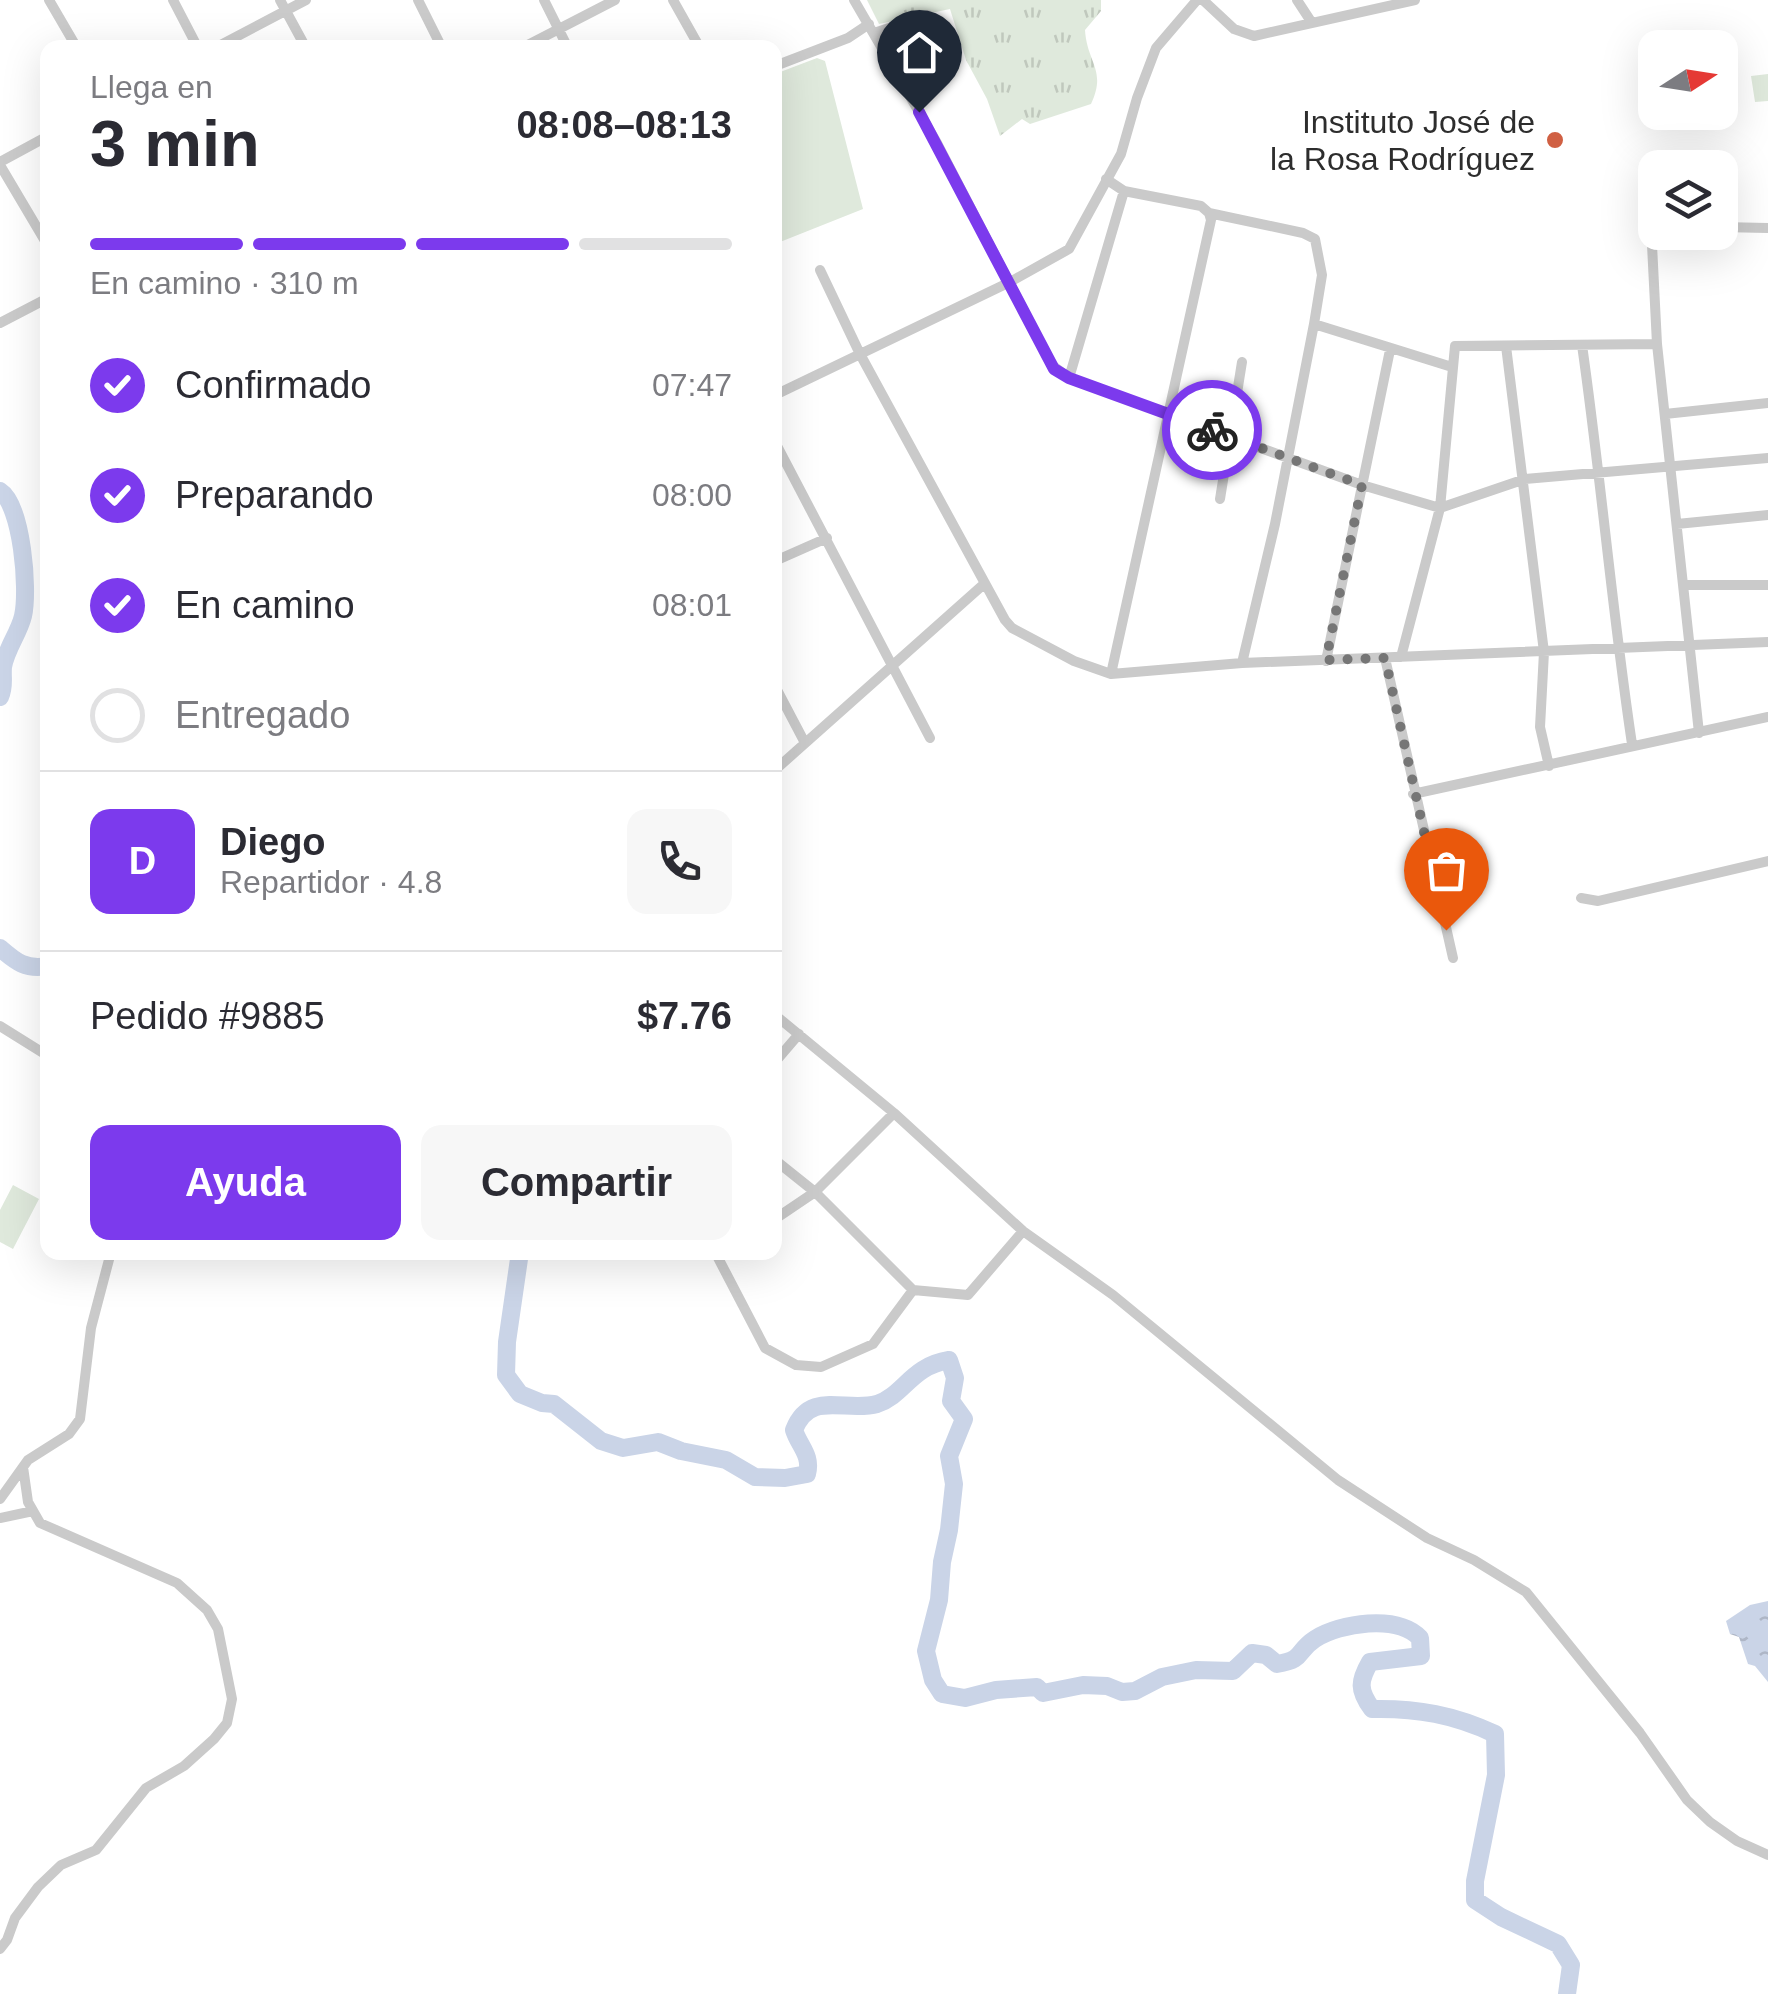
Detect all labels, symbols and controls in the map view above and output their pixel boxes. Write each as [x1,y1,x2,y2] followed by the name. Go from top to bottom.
[877,10,962,113] pin
[892,25,947,80] icon: home
[1638,30,1738,130] north arrow
[1638,30,1738,250] map controls
[90,69,213,105] text: Llega en
[516,104,732,146] text: 08:08–08:13
[1270,104,1535,177] place label: Instituto José de la Rosa Rodríguez
[90,107,260,180] text: 3 min
[1544,129,1566,151] marker: Instituto José de la Rosa Rodríguez
[1638,150,1738,250] button: layers
[90,265,359,301] text: En camino · 310 m
[90,358,145,413] icon: check
[175,364,371,406] text: Confirmado
[652,367,732,403] text: 07:47
[1162,380,1262,480] courier
[1185,403,1240,458] icon: bike
[90,468,145,523] icon: check
[175,474,374,516] text: Preparando
[652,477,732,513] text: 08:00
[90,578,145,633] icon: check
[175,584,355,626] text: En camino
[652,587,732,623] text: 08:01
[175,694,350,736] text: Entregado
[627,809,732,914] button: phone
[220,821,326,863] text: Diego
[1404,828,1489,931] pin
[129,840,156,882] text: D
[1419,843,1474,898] icon: bag
[220,864,442,900] text: Repartidor · 4.8
[90,995,325,1037] text: Pedido #9885
[637,995,732,1037] text: $7.76
[90,1125,401,1240] button: Ayuda
[421,1125,732,1240] button: Compartir

